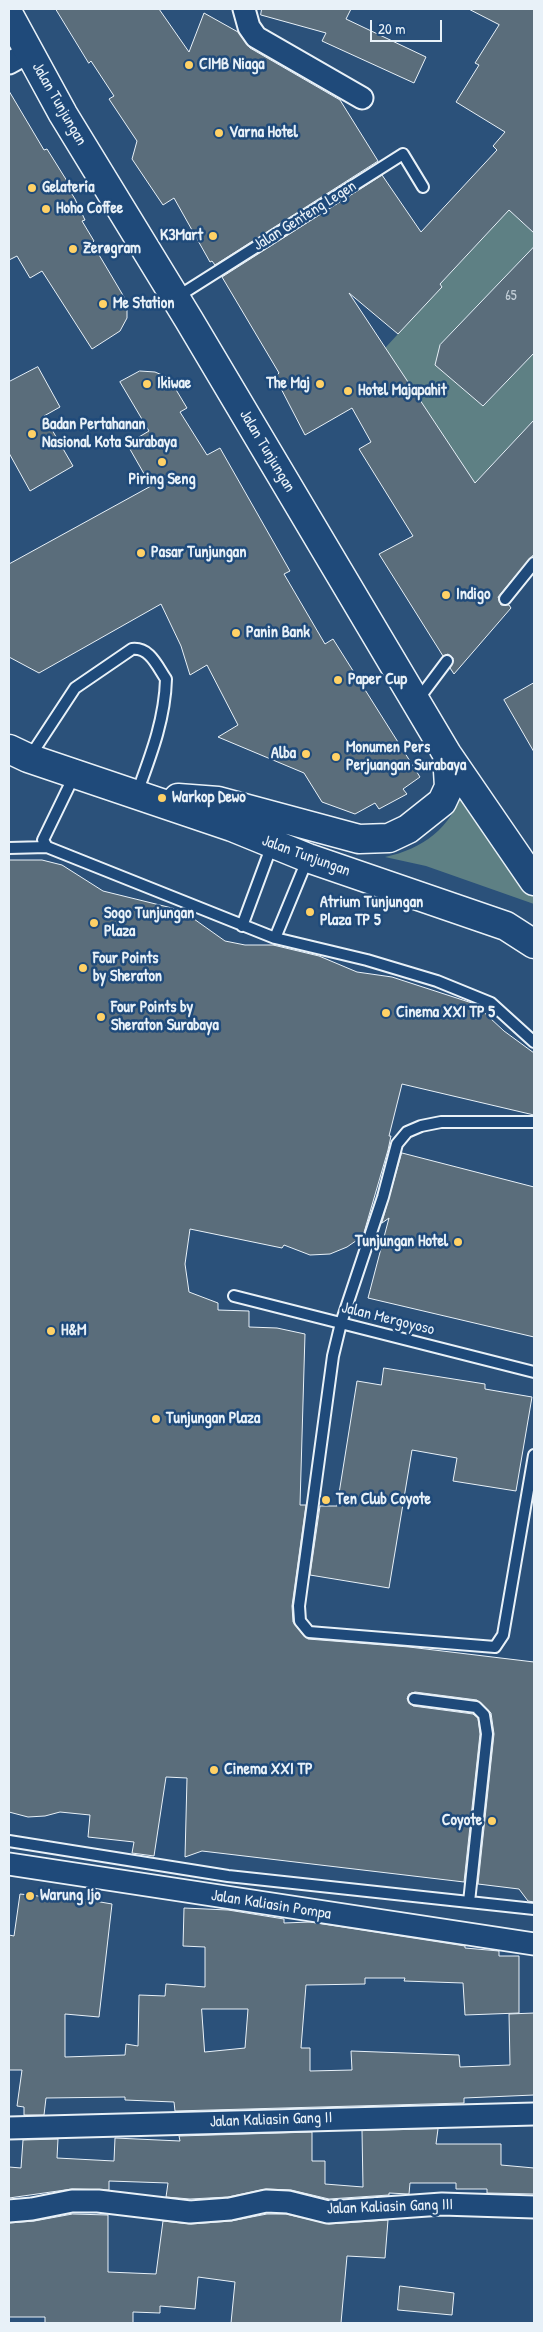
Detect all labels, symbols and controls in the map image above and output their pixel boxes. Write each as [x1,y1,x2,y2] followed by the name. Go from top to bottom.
[373,10,446,42] scale bar
[378,18,405,39] text: 20 m
[199,55,265,75] place label: CIMB Niaga
[27,59,91,149] street label: Jalan Tunjungan
[183,59,195,71] marker: CIMB Niaga
[229,123,298,143] place label: Varna Hotel
[213,127,225,139] marker: Varna Hotel
[250,177,360,255] street label: Jalan Genteng Legen
[42,178,94,198] place label: Gelateria
[26,182,38,194] marker: Gelateria
[56,199,123,219] place label: Hoho Coffee
[40,203,52,215] marker: Hoho Coffee
[160,226,203,246] place label: K3Mart
[207,230,219,242] marker: K3Mart
[83,239,141,259] place label: Zerøgram
[67,243,79,255] marker: Zerøgram
[505,288,517,304] house number: 65
[113,294,174,314] place label: Me Station
[97,298,109,310] marker: Me Station
[157,374,191,394] place label: Ikiwae
[266,374,310,394] place label: The Maj
[141,378,153,390] marker: Ikiwae
[314,378,326,390] marker: The Maj
[358,381,446,401] place label: Hotel Majapahit
[342,385,354,397] marker: Hotel Majapahit
[235,406,299,496] street label: Jalan Tunjungan
[42,415,177,453] place label: Badan Pertahanan Nasional Kota Surabaya
[26,428,38,440] marker: Badan Pertahanan Nasional Kota Surabaya
[156,456,168,468] marker: Piring Seng
[128,470,196,490] place label: Piring Seng
[151,543,246,563] place label: Pasar Tunjungan
[135,547,147,559] marker: Pasar Tunjungan
[456,585,490,605] place label: Indigo
[440,589,452,601] marker: Indigo
[246,623,310,643] place label: Panin Bank
[230,627,242,639] marker: Panin Bank
[348,670,407,690] place label: Paper Cup
[332,674,344,686] marker: Paper Cup
[346,738,466,776] place label: Monumen Pers Perjuangan Surabaya
[271,744,296,764] place label: Alba
[300,748,312,760] marker: Alba
[330,751,342,763] marker: Monumen Pers Perjuangan Surabaya
[172,788,246,808] place label: Warkop Dewo
[156,792,168,804] marker: Warkop Dewo
[259,831,353,881] street label: Jalan Tunjungan
[320,893,423,931] place label: Atrium Tunjungan Plaza TP 5
[104,904,194,942] place label: Sogo Tunjungan Plaza
[304,906,316,918] marker: Atrium Tunjungan Plaza TP 5
[88,917,100,929] marker: Sogo Tunjungan Plaza
[93,949,162,987] place label: Four Points by Sheraton
[77,962,89,974] marker: Four Points by Sheraton
[111,998,219,1036] place label: Four Points by Sheraton Surabaya
[396,1003,495,1023] place label: Cinema XXI TP 5
[380,1007,392,1019] marker: Cinema XXI TP 5
[95,1011,107,1023] marker: Four Points by Sheraton Surabaya
[355,1232,448,1252] place label: Tunjungan Hotel
[452,1236,464,1248] marker: Tunjungan Hotel
[340,1298,436,1340] street label: Jalan Mergoyoso
[61,1321,86,1341] place label: H&M
[45,1325,57,1337] marker: H&M
[166,1409,260,1429] place label: Tunjungan Plaza
[150,1413,162,1425] marker: Tunjungan Plaza
[336,1490,431,1510] place label: Ten Club Coyote
[320,1494,332,1506] marker: Ten Club Coyote
[224,1760,313,1780] place label: Cinema XXI TP
[208,1764,220,1776] marker: Cinema XXI TP
[442,1811,482,1831] place label: Coyote
[486,1815,498,1827] marker: Coyote
[40,1886,101,1906] place label: Warung Ijo
[210,1886,332,1924] street label: Jalan Kaliasin Pompa
[24,1890,36,1902] marker: Warung Ijo
[209,2108,333,2132] street label: Jalan Kaliasin Gang II
[327,2195,453,2219] street label: Jalan Kaliasin Gang III

